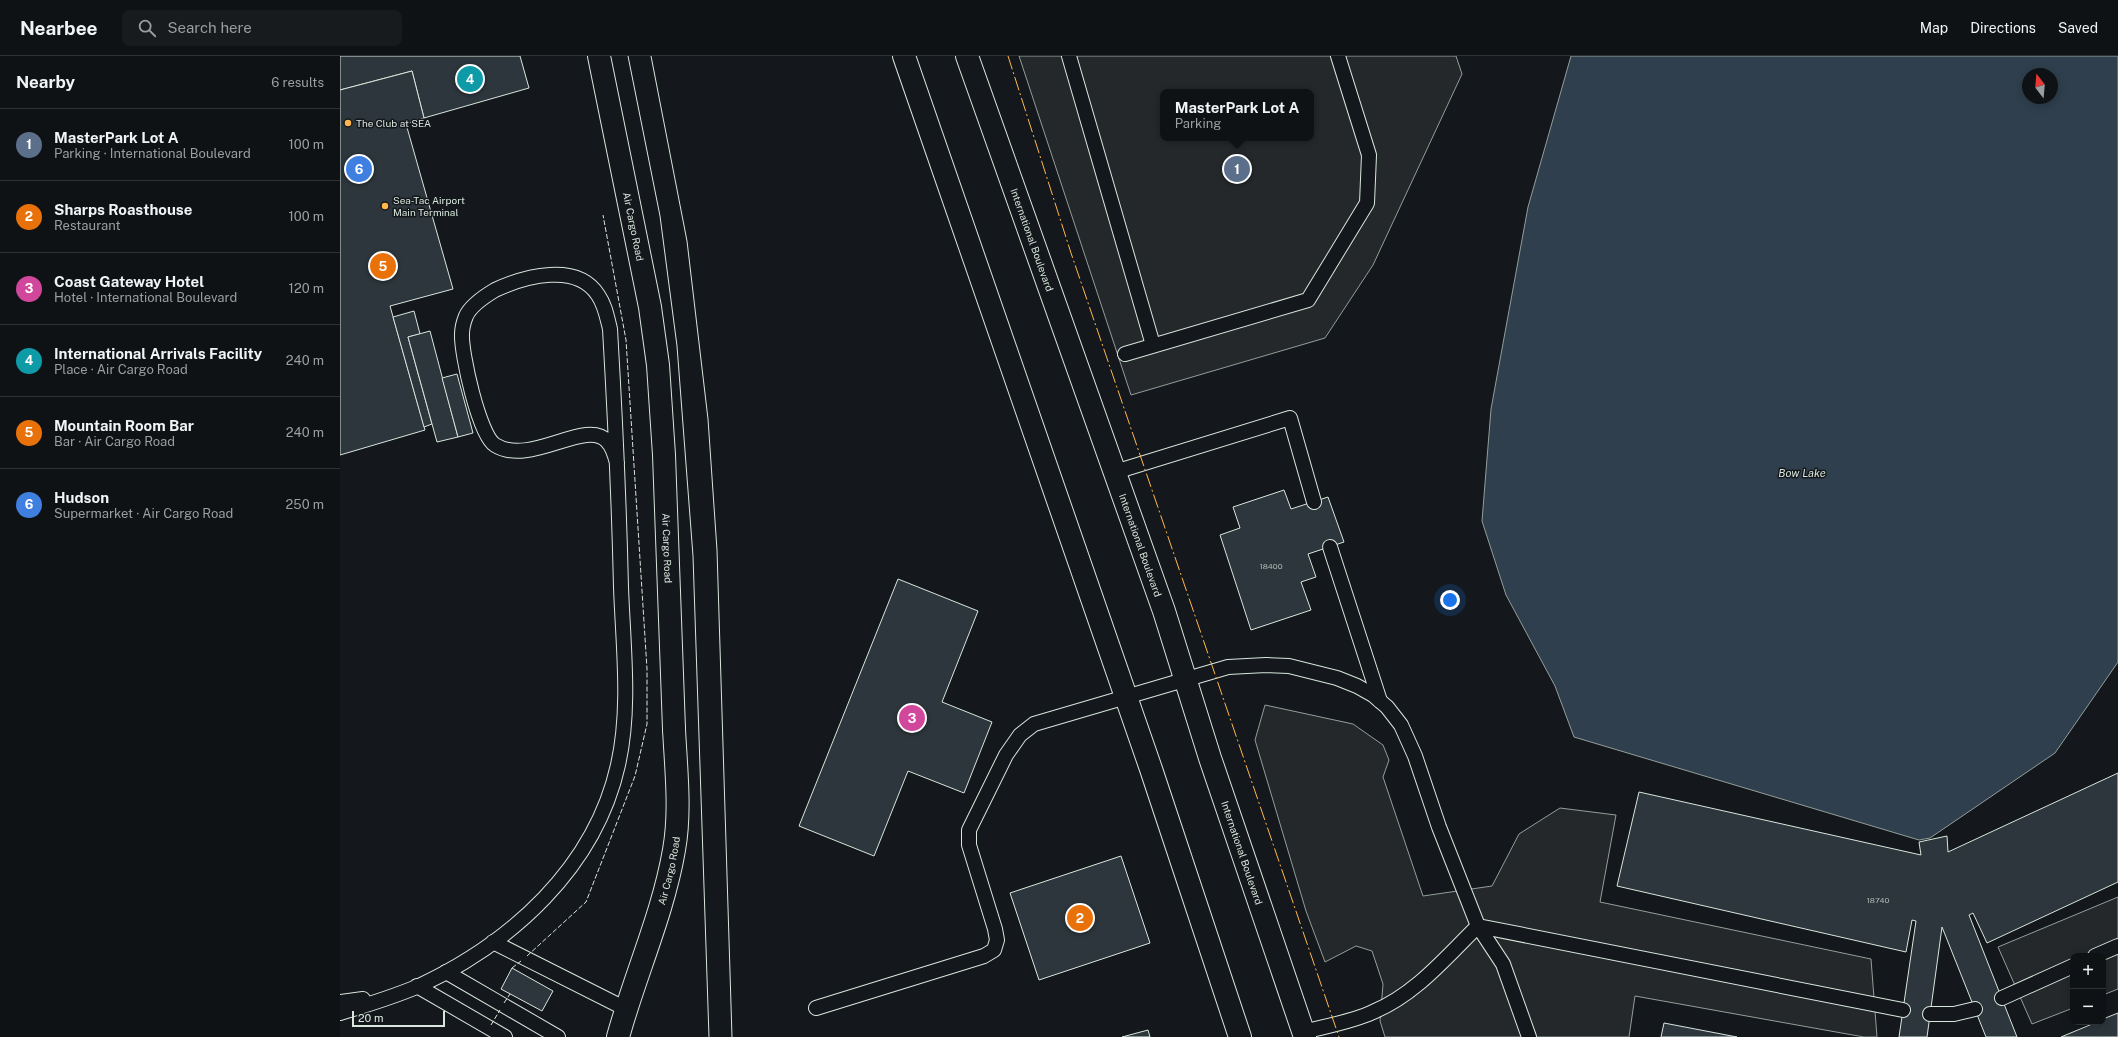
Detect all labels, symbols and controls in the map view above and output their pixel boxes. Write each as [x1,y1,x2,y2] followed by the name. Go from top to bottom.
[122,10,402,46] search box
[20,17,98,39] text: Nearbee
[136,17,158,39] icon: search
[168,19,252,36] text: Search here
[1920,20,1948,36] text: Map
[1970,20,2036,36] text: Directions
[2058,20,2098,36] text: Saved
[457,64,483,94] pin: 4
[2022,68,2058,104] north arrow
[16,72,75,92] text: Nearby
[271,75,324,90] text: 6 results
[1160,89,1314,141] popup
[1175,99,1299,116] text: MasterPark Lot A
[1175,116,1221,131] text: Parking
[356,117,431,129] place label: The Club at SEA
[343,118,353,128] marker: The Club at SEA
[54,129,179,146] text: MasterPark Lot A
[26,137,32,152] text: 1
[288,137,324,152] text: 100 m
[54,146,251,161] text: Parking · International Boulevard
[346,154,372,184] pin: 6
[1224,154,1250,184] pin: 1
[1008,187,1056,293] street label: International Boulevard
[621,191,646,262] street label: Air Cargo Road
[393,194,465,218] place label: Sea-Tac Airport Main Terminal
[54,201,192,218] text: Sharps Roasthouse
[380,201,390,211] marker: Sea-Tac Airport Main Terminal
[25,209,33,224] text: 2
[288,209,324,224] text: 100 m
[54,218,120,233] text: Restaurant
[370,251,396,281] pin: 5
[54,273,204,290] text: Coast Gateway Hotel
[25,281,33,296] text: 3
[289,281,324,296] text: 120 m
[54,290,237,305] text: Hotel · International Boulevard
[54,345,262,362] text: International Arrivals Facility
[25,353,33,368] text: 4
[286,353,324,368] text: 240 m
[54,362,188,377] text: Place · Air Cargo Road
[54,417,194,434] text: Mountain Room Bar
[25,425,33,440] text: 5
[286,425,324,440] text: 240 m
[54,434,175,449] text: Bar · Air Cargo Road
[1778,467,1826,479] water label: Bow Lake
[54,489,109,506] text: Hudson
[1117,492,1164,598] street label: International Boulevard
[25,497,33,512] text: 6
[286,497,324,512] text: 250 m
[54,506,233,521] text: Supermarket · Air Cargo Road
[660,513,675,583] street label: Air Cargo Road
[1259,561,1283,571] house number: 18400
[1440,590,1460,610] your location
[899,703,925,733] pin: 3
[1219,799,1265,906] street label: International Boulevard
[655,836,682,906] street label: Air Cargo Road
[1867,895,1890,905] house number: 18740
[1067,903,1093,933] pin: 2
[2070,953,2106,1025] map controls
[2070,953,2106,989] button: +
[2070,989,2106,1025] button: −
[352,1009,445,1028] scale bar
[358,1012,383,1024] text: 20 m

